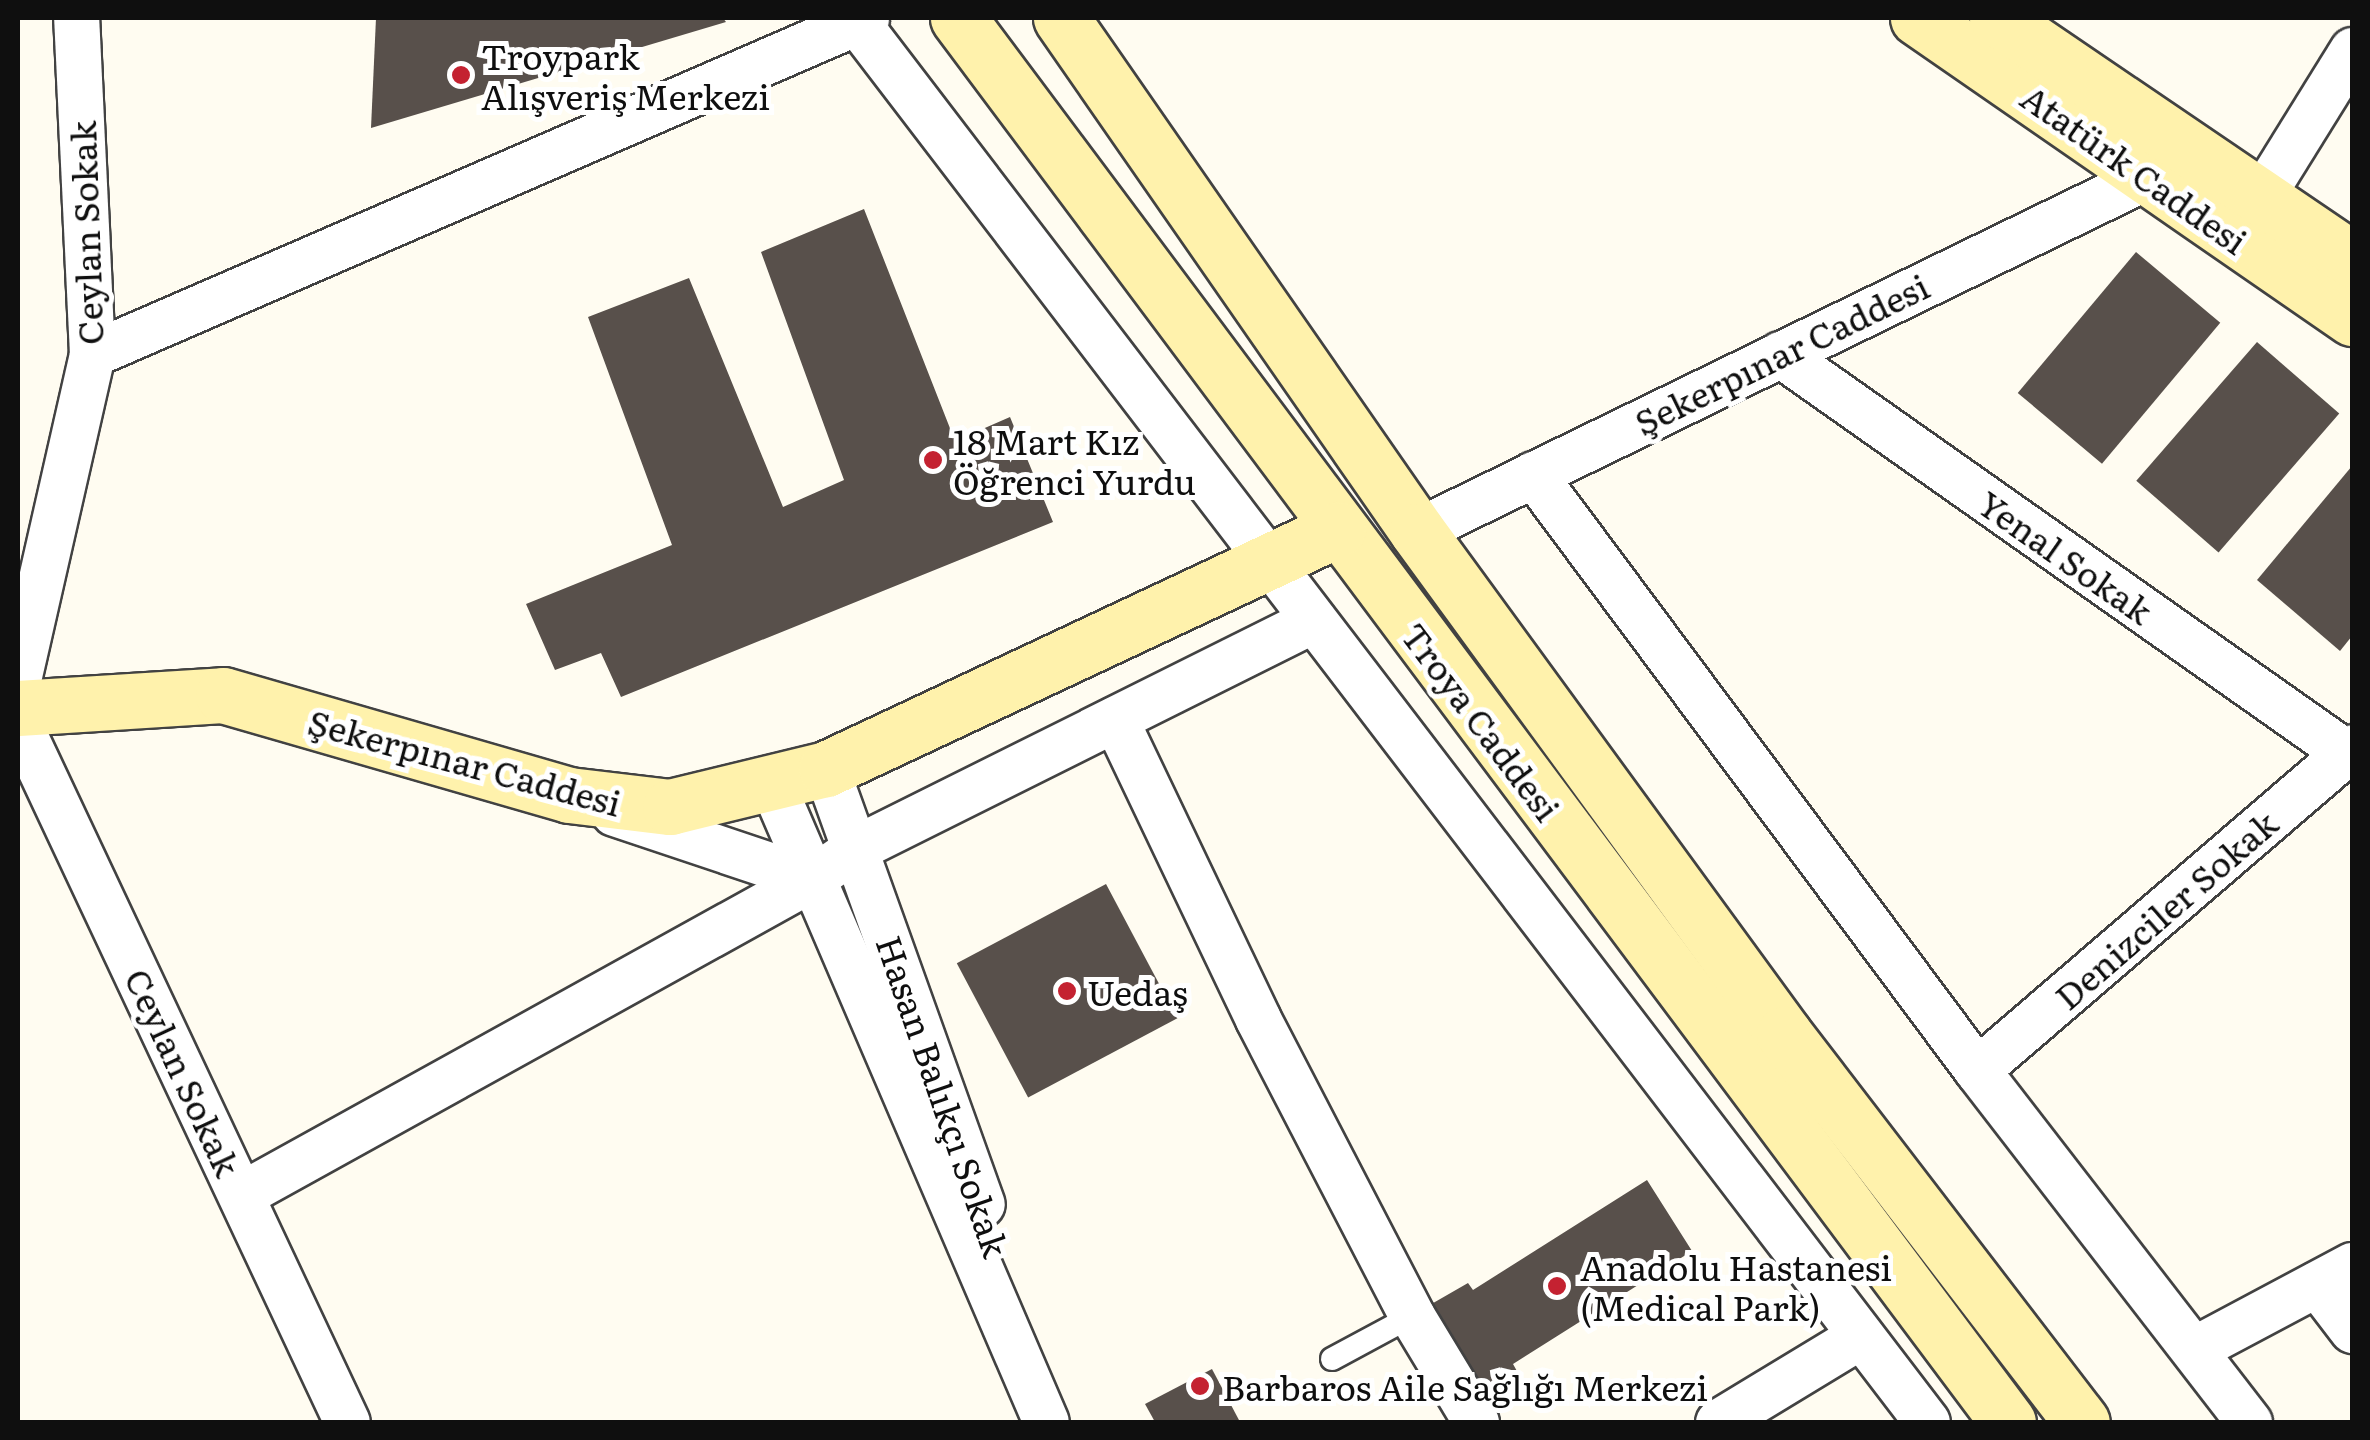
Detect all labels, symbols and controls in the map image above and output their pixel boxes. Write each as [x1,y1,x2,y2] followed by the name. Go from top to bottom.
[481,34,770,116] place label: Troypark Alışveriş Merkezi
[450,64,472,86] marker: Troypark Alışveriş Merkezi
[2014,75,2256,261] street label: Atatürk Caddesi
[60,120,110,346] street label: Ceylan Sokak
[1627,264,1935,442] street label: Şekerpınar Caddesi
[953,419,1196,501] place label: 18 Mart Kız Öğrenci Yurdu
[922,449,944,471] marker: 18 Mart Kız Öğrenci Yurdu
[1971,481,2161,631] street label: Yenal Sokak
[1394,614,1570,828] street label: Troya Caddesi
[304,699,626,823] street label: Şekerpınar Caddesi
[2045,801,2285,1017] street label: Denizciler Sokak
[869,930,1019,1262] street label: Hasan Balıkçı Sokak
[118,962,250,1182] street label: Ceylan Sokak
[1087,970,1188,1012] place label: Uedaş
[1056,980,1078,1002] marker: Uedaş
[1580,1245,1892,1327] place label: Anadolu Hastanesi (Medical Park)
[1544,1273,1570,1299] marker: Anadolu Hastanesi (Medical Park)
[1222,1365,1708,1407] place label: Barbaros Aile Sağlığı Merkezi
[1187,1373,1213,1399] marker: Barbaros Aile Sağlığı Merkezi

